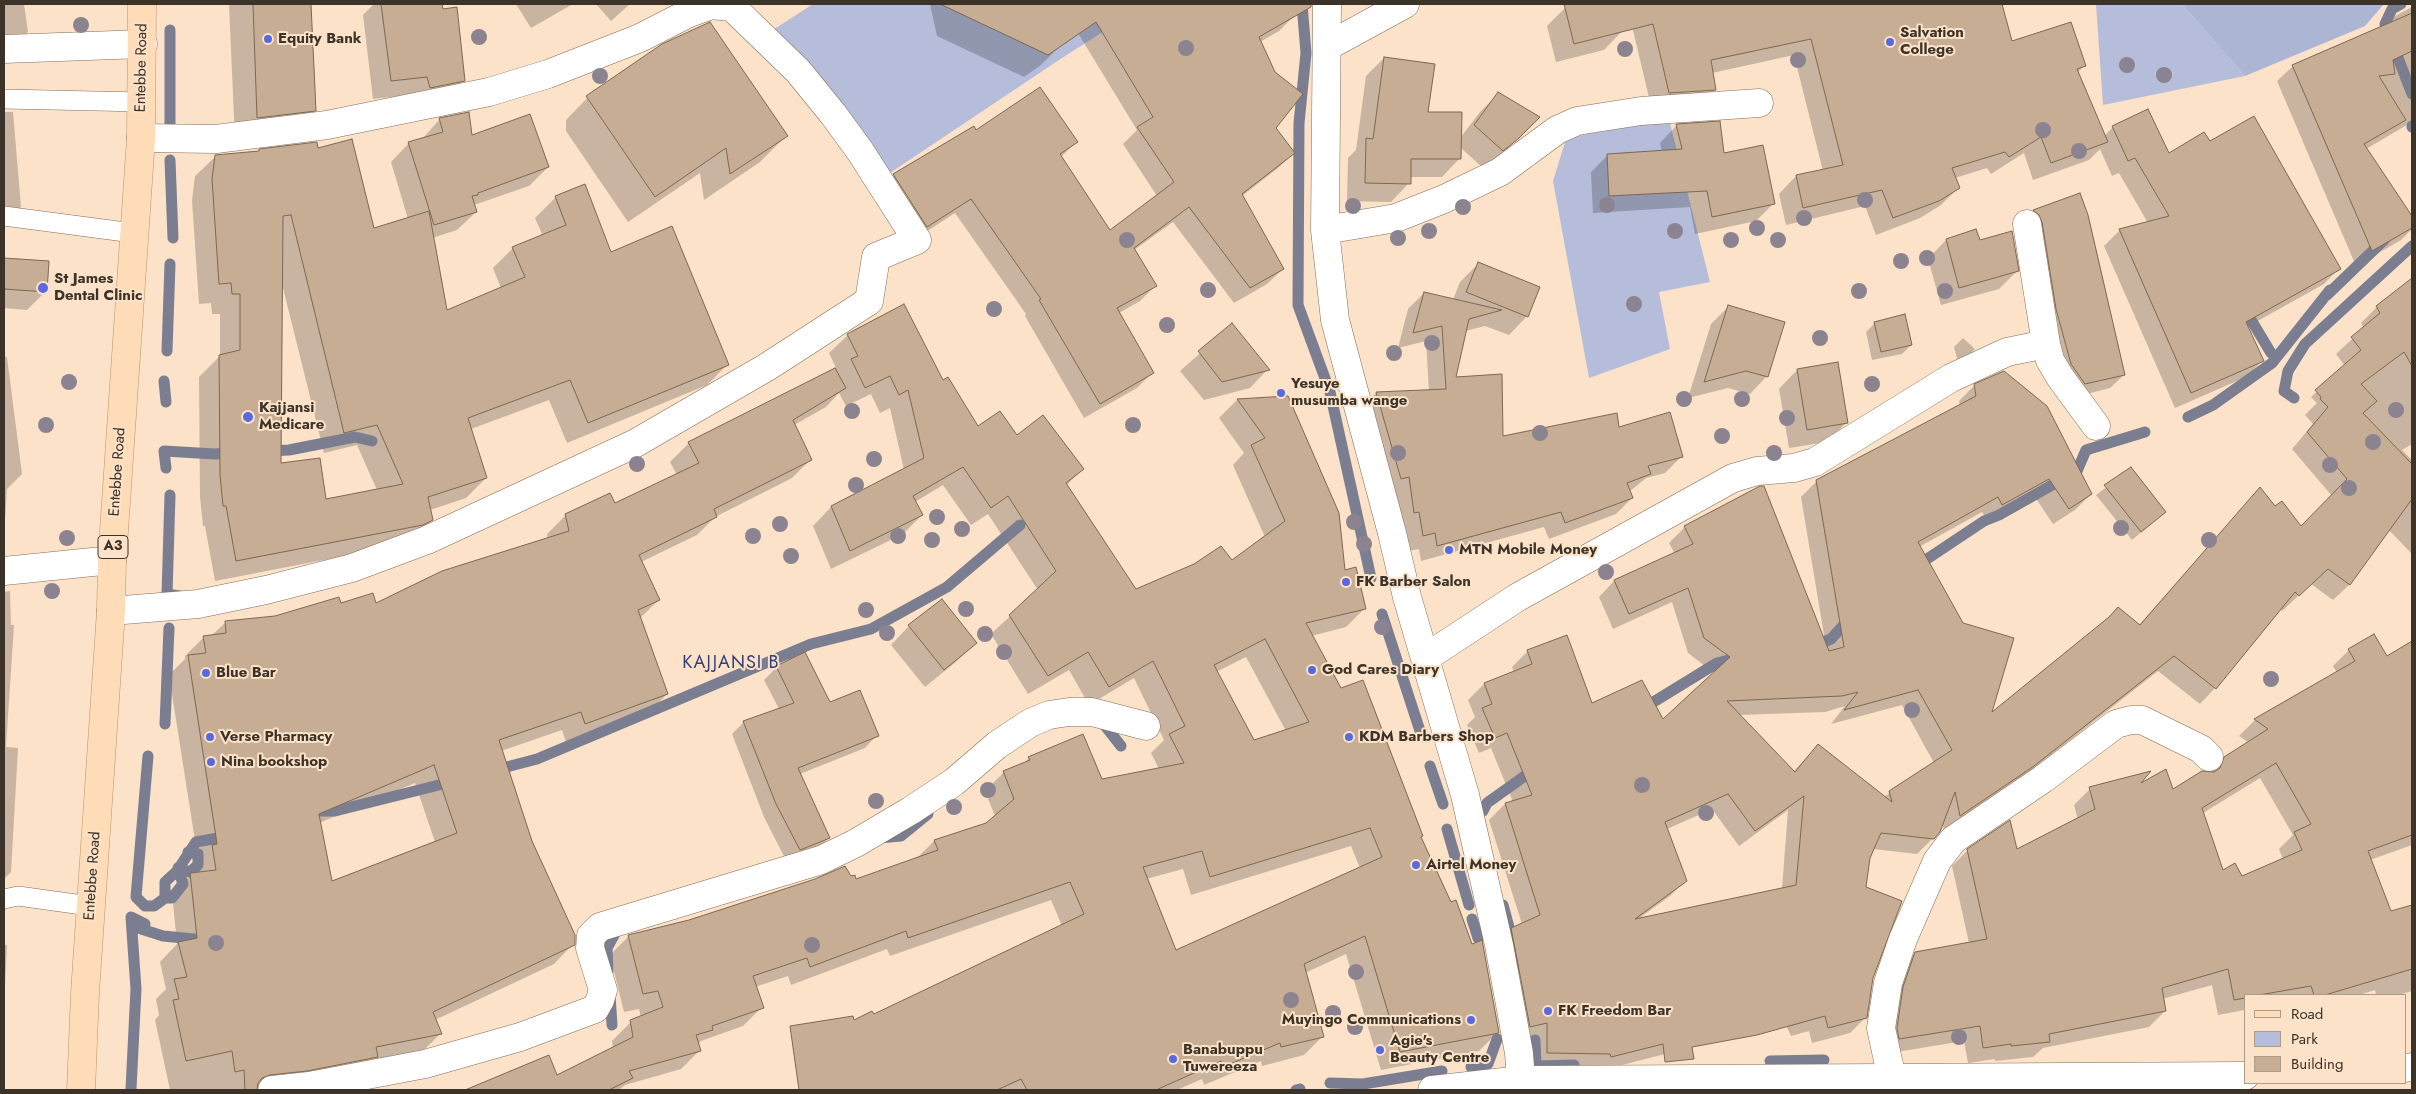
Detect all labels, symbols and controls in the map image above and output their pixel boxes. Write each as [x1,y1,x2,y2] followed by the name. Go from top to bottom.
[132,23,152,113] street label: Entebbe Road
[1900,24,1964,59] place label: Salvation College
[278,30,361,48] place label: Equity Bank
[262,33,274,45] marker: Equity Bank
[1884,36,1896,48] marker: Salvation College
[54,270,142,305] place label: St James Dental Clinic
[36,281,50,295] marker: St James Dental Clinic
[1291,375,1407,410] place label: Yesuye musumba wange
[1275,387,1287,399] marker: Yesuye musumba wange
[259,399,324,434] place label: Kajjansi Medicare
[241,410,255,424] marker: Kajjansi Medicare
[106,427,130,517] street label: Entebbe Road
[98,536,128,558] road number: A3
[1459,541,1597,559] place label: MTN Mobile Money
[1443,544,1455,556] marker: MTN Mobile Money
[1356,573,1471,591] place label: FK Barber Salon
[1340,576,1352,588] marker: FK Barber Salon
[681,653,781,675] district label: KAJJANSI B
[1322,661,1439,679] place label: God Cares Diary
[216,664,276,682] place label: Blue Bar
[1306,664,1318,676] marker: God Cares Diary
[200,667,212,679] marker: Blue Bar
[220,728,332,746] place label: Verse Pharmacy
[1359,728,1494,746] place label: KDM Barbers Shop
[204,731,216,743] marker: Verse Pharmacy
[1343,731,1355,743] marker: KDM Barbers Shop
[221,753,327,771] place label: Nina bookshop
[205,756,217,768] marker: Nina bookshop
[81,831,105,921] street label: Entebbe Road
[1426,856,1516,874] place label: Airtel Money
[1410,859,1422,871] marker: Airtel Money
[2244,994,2406,1084] legend
[1558,1002,1672,1020] place label: FK Freedom Bar
[2291,1003,2323,1025] text: Road
[1542,1005,1554,1017] marker: FK Freedom Bar
[1282,1011,1461,1029] place label: Muyingo Communications
[1465,1014,1477,1026] marker: Muyingo Communications
[2291,1028,2318,1050] text: Park
[1390,1032,1489,1067] place label: Agie's Beauty Centre
[1183,1041,1263,1076] place label: Banabuppu Tuwereeza
[1374,1044,1386,1056] marker: Agie's Beauty Centre
[1167,1053,1179,1065] marker: Banabuppu Tuwereeza
[2291,1053,2343,1075] text: Building

